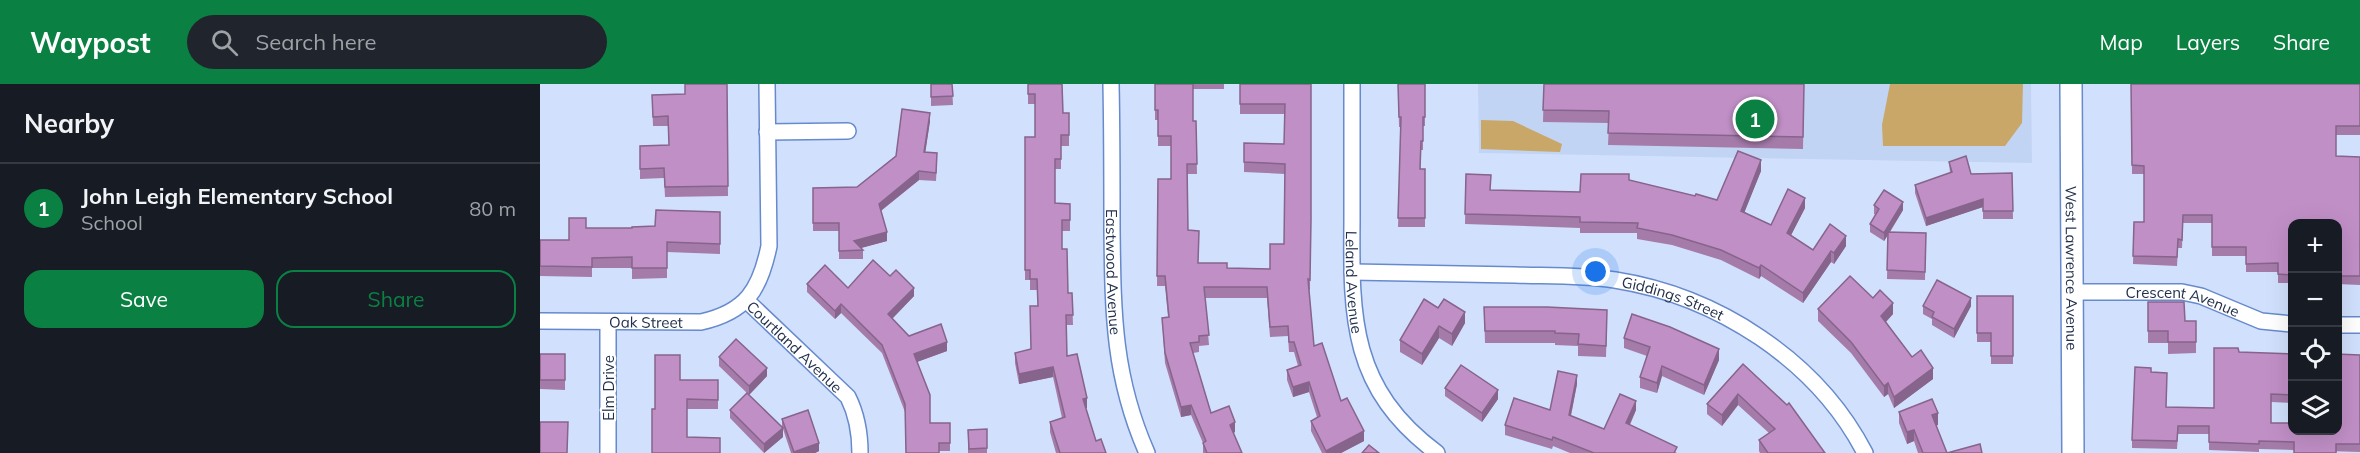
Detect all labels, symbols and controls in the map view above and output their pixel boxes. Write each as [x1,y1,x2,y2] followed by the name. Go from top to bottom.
[187,15,607,69] search box
[30,25,151,60] text: Waypost
[208,26,241,59] icon: search
[256,28,377,56] text: Search here
[2100,29,2143,55] text: Map
[2176,29,2240,55] text: Layers
[2273,29,2330,55] text: Share
[1736,96,1774,141] pin: 1
[24,107,114,140] text: Nearby
[81,182,393,210] text: John Leigh Elementary School
[2062,186,2082,350] street label: West Lawrence Avenue
[38,196,50,221] text: 1
[469,196,516,221] text: 80 m
[1102,209,1126,336] street label: Eastwood Avenue
[81,210,143,235] text: School
[2288,219,2342,435] map controls
[2288,219,2342,273] button: +
[1342,231,1367,335] street label: Leland Avenue
[1581,257,1610,286] your location
[24,270,264,328] button: Save
[276,270,516,328] button: Share
[1620,272,1727,324] street label: Giddings Street
[2288,273,2342,327] button: −
[2126,282,2243,321] street label: Crescent Avenue
[743,297,847,396] street label: Courtland Avenue
[609,312,683,331] street label: Oak Street
[2288,327,2342,381] button: locate
[599,355,618,421] street label: Elm Drive
[2288,381,2342,435] button: layers

